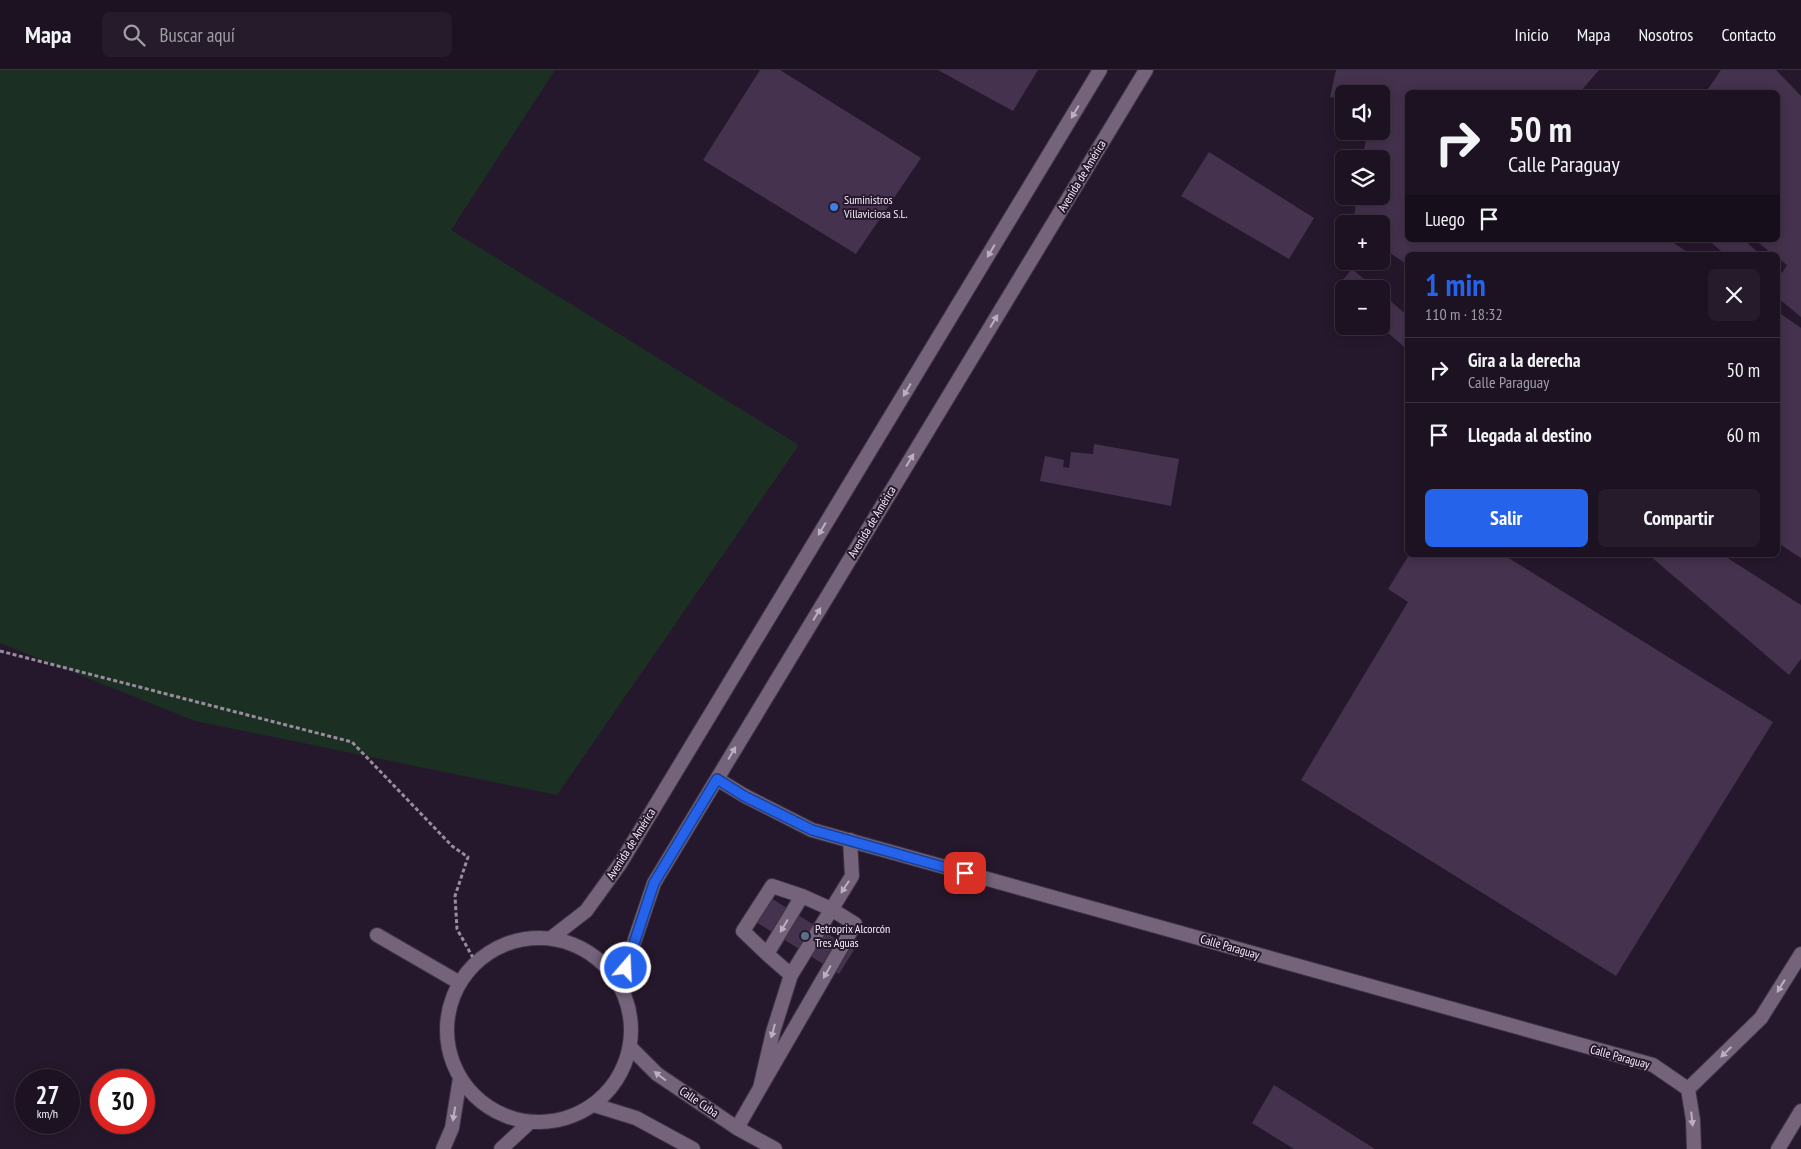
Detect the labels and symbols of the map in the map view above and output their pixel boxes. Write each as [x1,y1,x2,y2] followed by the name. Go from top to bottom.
[1071,105,1080,118] one-way arrow
[1054,137,1109,214] street label: Avenida de América
[843,192,908,221] place label: Suministros Villaviciosa S.L.
[828,201,840,213] marker: Suministros Villaviciosa S.L.
[987,244,996,257] one-way arrow
[990,315,999,328] one-way arrow
[902,383,911,396] one-way arrow
[906,454,915,467] one-way arrow
[844,483,899,560] street label: Avenida de América
[818,522,827,535] one-way arrow
[812,608,821,621] one-way arrow
[728,747,737,760] one-way arrow
[603,805,659,882] street label: Avenida de América
[944,852,986,894] pin
[840,880,850,894] one-way arrow
[779,919,788,932] one-way arrow
[815,921,890,950] place label: Petroprix Alcorcón Tres Aguas
[799,930,811,942] marker: Petroprix Alcorcón Tres Aguas
[1199,931,1262,962] street label: Calle Paraguay
[599,941,651,993] position arrow
[823,966,832,979] one-way arrow
[1777,979,1786,992] one-way arrow
[769,1024,777,1039] one-way arrow
[1589,1041,1652,1072] street label: Calle Paraguay
[1720,1046,1732,1058] one-way arrow
[90,1069,155,1134] speed limit sign: 30
[654,1070,667,1081] one-way arrow
[677,1083,722,1120] street label: Calle Cuba
[450,1107,458,1123] one-way arrow
[1688,1111,1696,1127] one-way arrow

